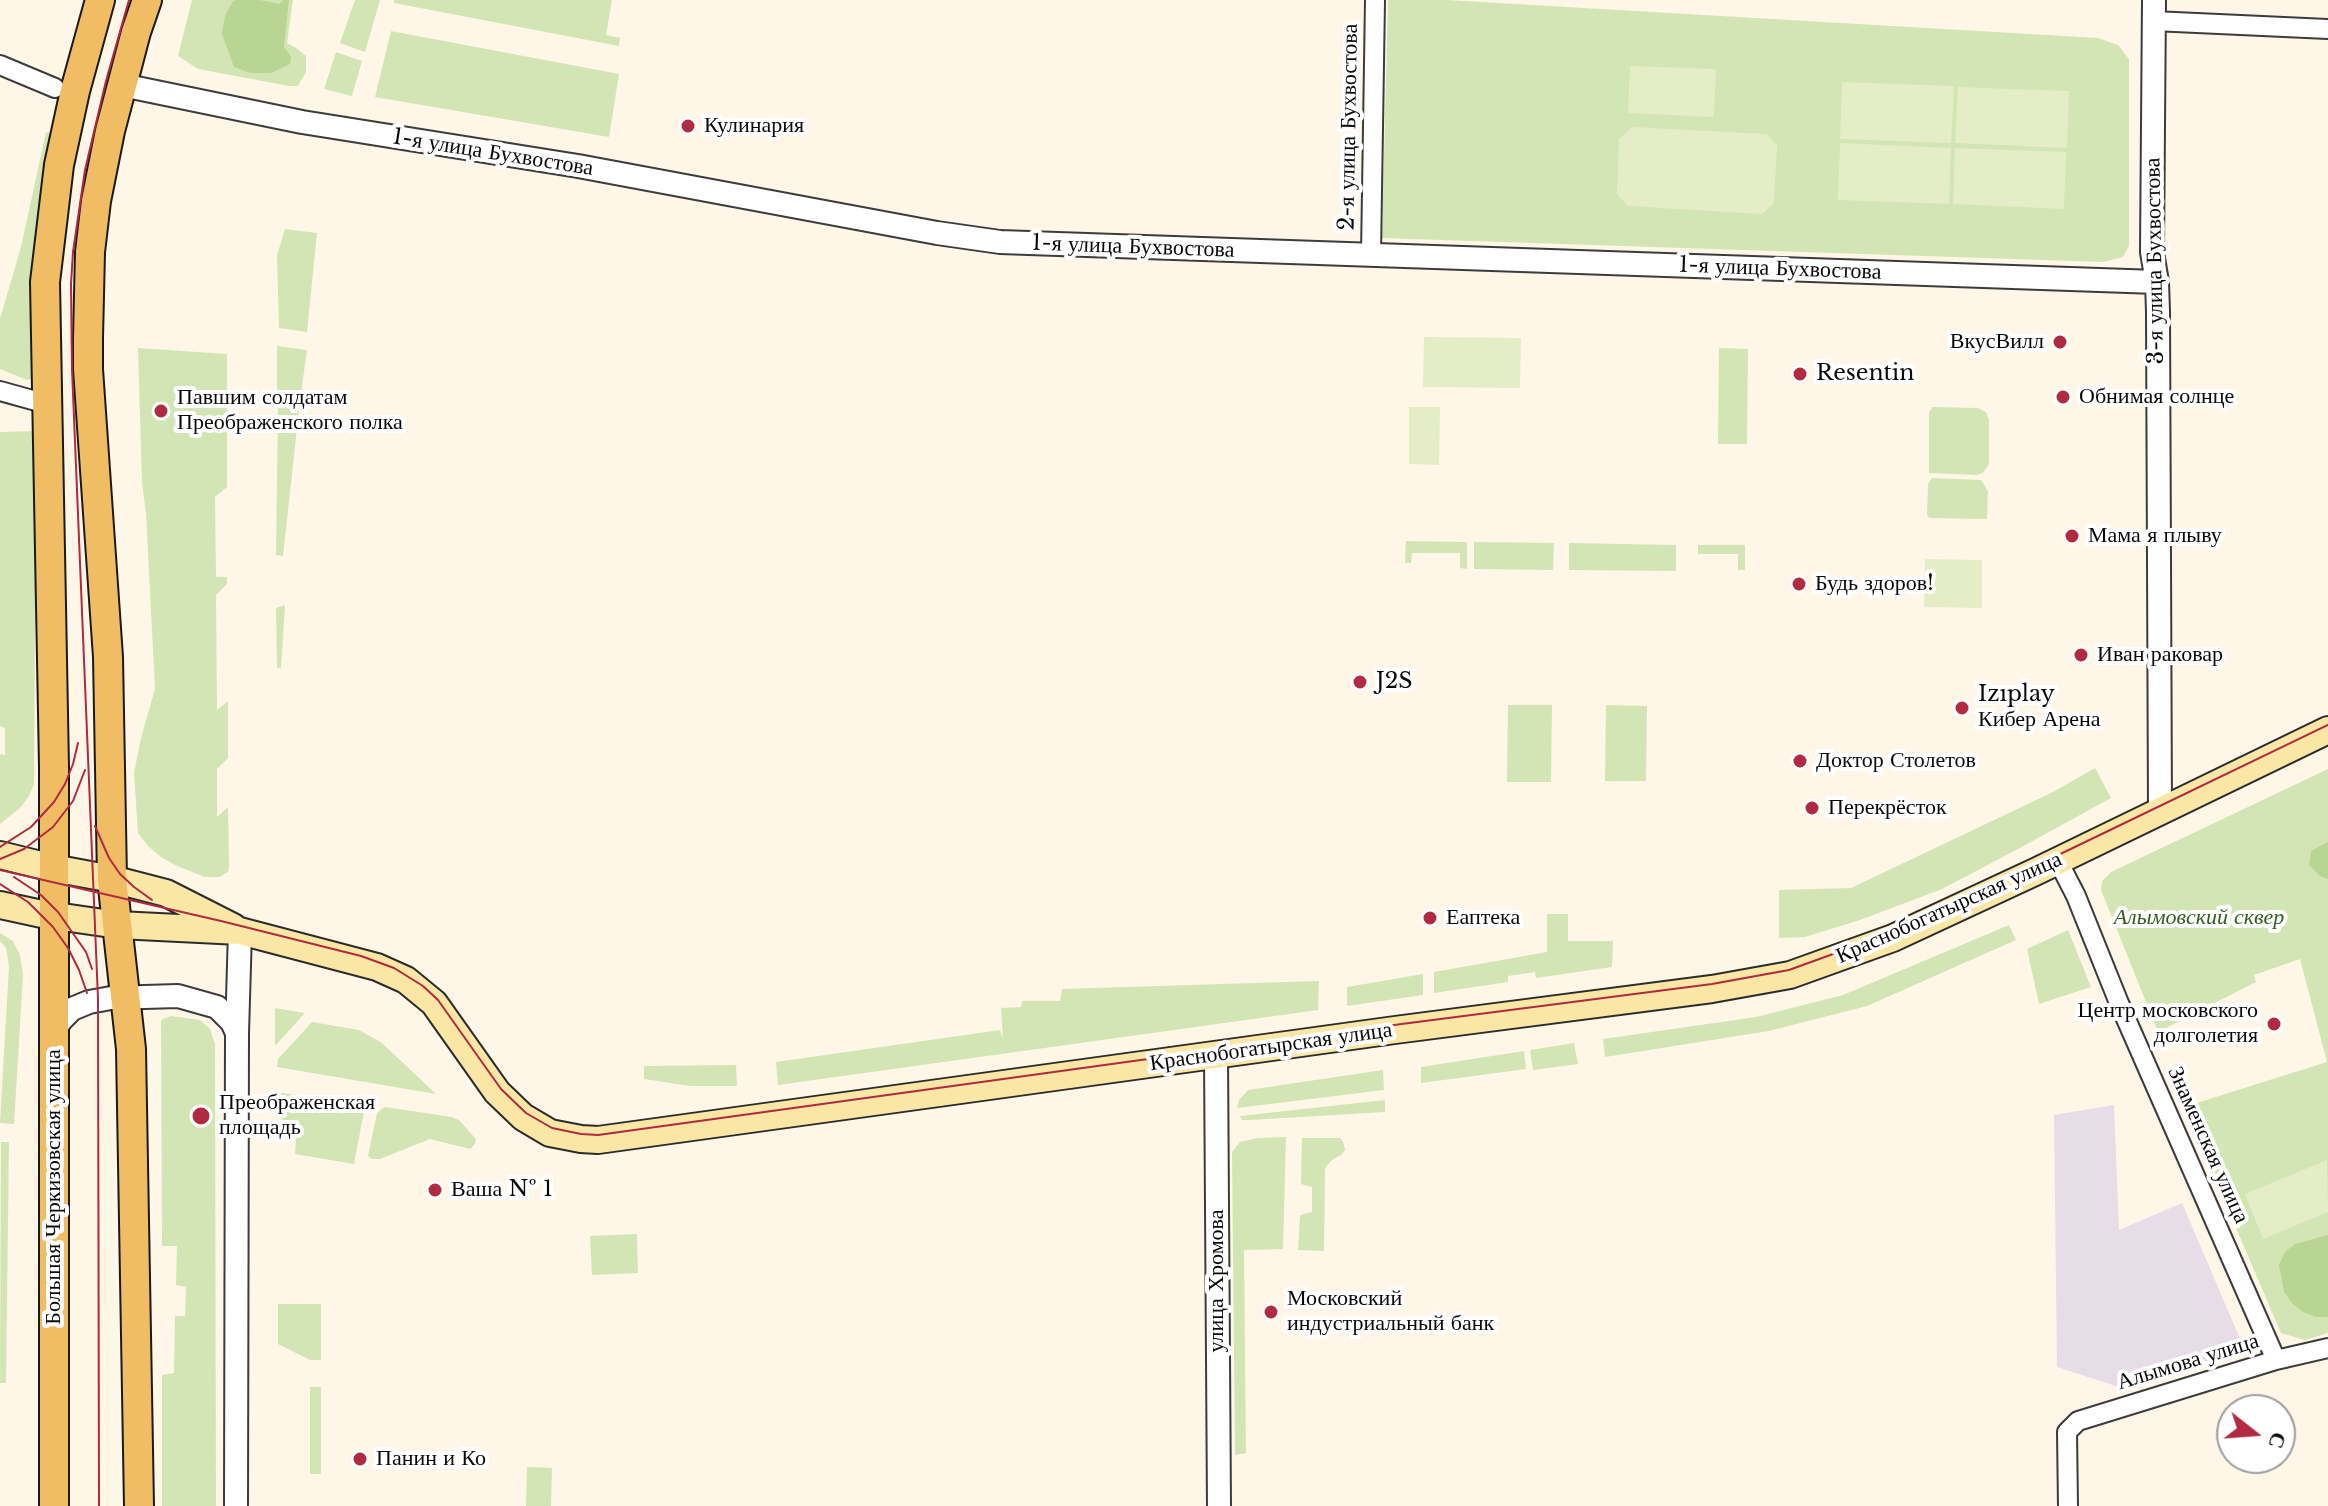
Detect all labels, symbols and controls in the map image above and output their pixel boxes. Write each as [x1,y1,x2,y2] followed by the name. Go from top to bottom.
[1334,23,1364,231] street label: 2-я улица Бухвостова
[704,113,804,139] place label: Кулинария
[679,117,697,135] marker: Кулинария
[391,124,595,182] street label: 1-я улица Бухвостова
[2140,157,2170,365] street label: 3-я улица Бухвостова
[1031,230,1235,264] street label: 1-я улица Бухвостова
[1678,252,1882,286] street label: 1-я улица Бухвостова
[1950,329,2044,355] place label: ВкусВилл
[2051,333,2069,351] marker: ВкусВилл
[1816,361,1915,387] place label: Resentin
[1791,365,1809,383] marker: Resentin
[2079,384,2234,410] place label: Обнимая солнце
[177,385,403,436] place label: Павшим солдатам Преображенского полка
[2054,388,2072,406] marker: Обнимая солнце
[152,402,170,420] marker: Павшим солдатам Преображенского полка
[2088,523,2222,549] place label: Мама я плыву
[2063,527,2081,545] marker: Мама я плыву
[1815,571,1934,597] place label: Будь здоров!
[1790,575,1808,593] marker: Будь здоров!
[2097,642,2223,668] place label: Иван раковар
[2072,646,2090,664] marker: Иван раковар
[1376,669,1412,695] place label: J2S
[1351,673,1369,691] marker: J2S
[1978,682,2101,734] place label: Izıplay Кибер Арена
[1953,699,1971,717] marker: Izıplay Кибер Арена
[1816,748,1976,774] place label: Доктор Столетов
[1791,752,1809,770] marker: Доктор Столетов
[1828,795,1947,821] place label: Перекрёсток
[1803,799,1821,817] marker: Перекрёсток
[1832,846,2066,970] street label: Краснобогатырская улица
[1446,905,1520,931] place label: Еаптека
[2114,905,2284,931] park label: Алымовский сквер
[1421,909,1439,927] marker: Еаптека
[2078,998,2258,1050] place label: Центр московского долголетия
[2265,1015,2283,1033] marker: Центр московского долголетия
[1148,1017,1394,1077] street label: Краснобогатырская улица
[41,1049,67,1325] street label: Большая Черкизовская улица
[2162,1063,2254,1227] street label: Знаменская улица
[219,1090,375,1142] place label: Преображенская площадь
[190,1105,212,1127] marker: Преображенская площадь
[451,1177,553,1203] place label: Ваша № 1
[426,1181,444,1199] marker: Ваша № 1
[1204,1210,1230,1352] street label: улица Хромова
[1287,1286,1494,1338] place label: Московский индустриальный банк
[1262,1303,1280,1321] marker: Московский индустриальный банк
[2114,1328,2262,1396] street label: Алымова улица
[2216,1394,2296,1474] north arrow
[2262,1429,2293,1452] text: С
[376,1446,486,1472] place label: Панин и Ко
[351,1450,369,1468] marker: Панин и Ко

